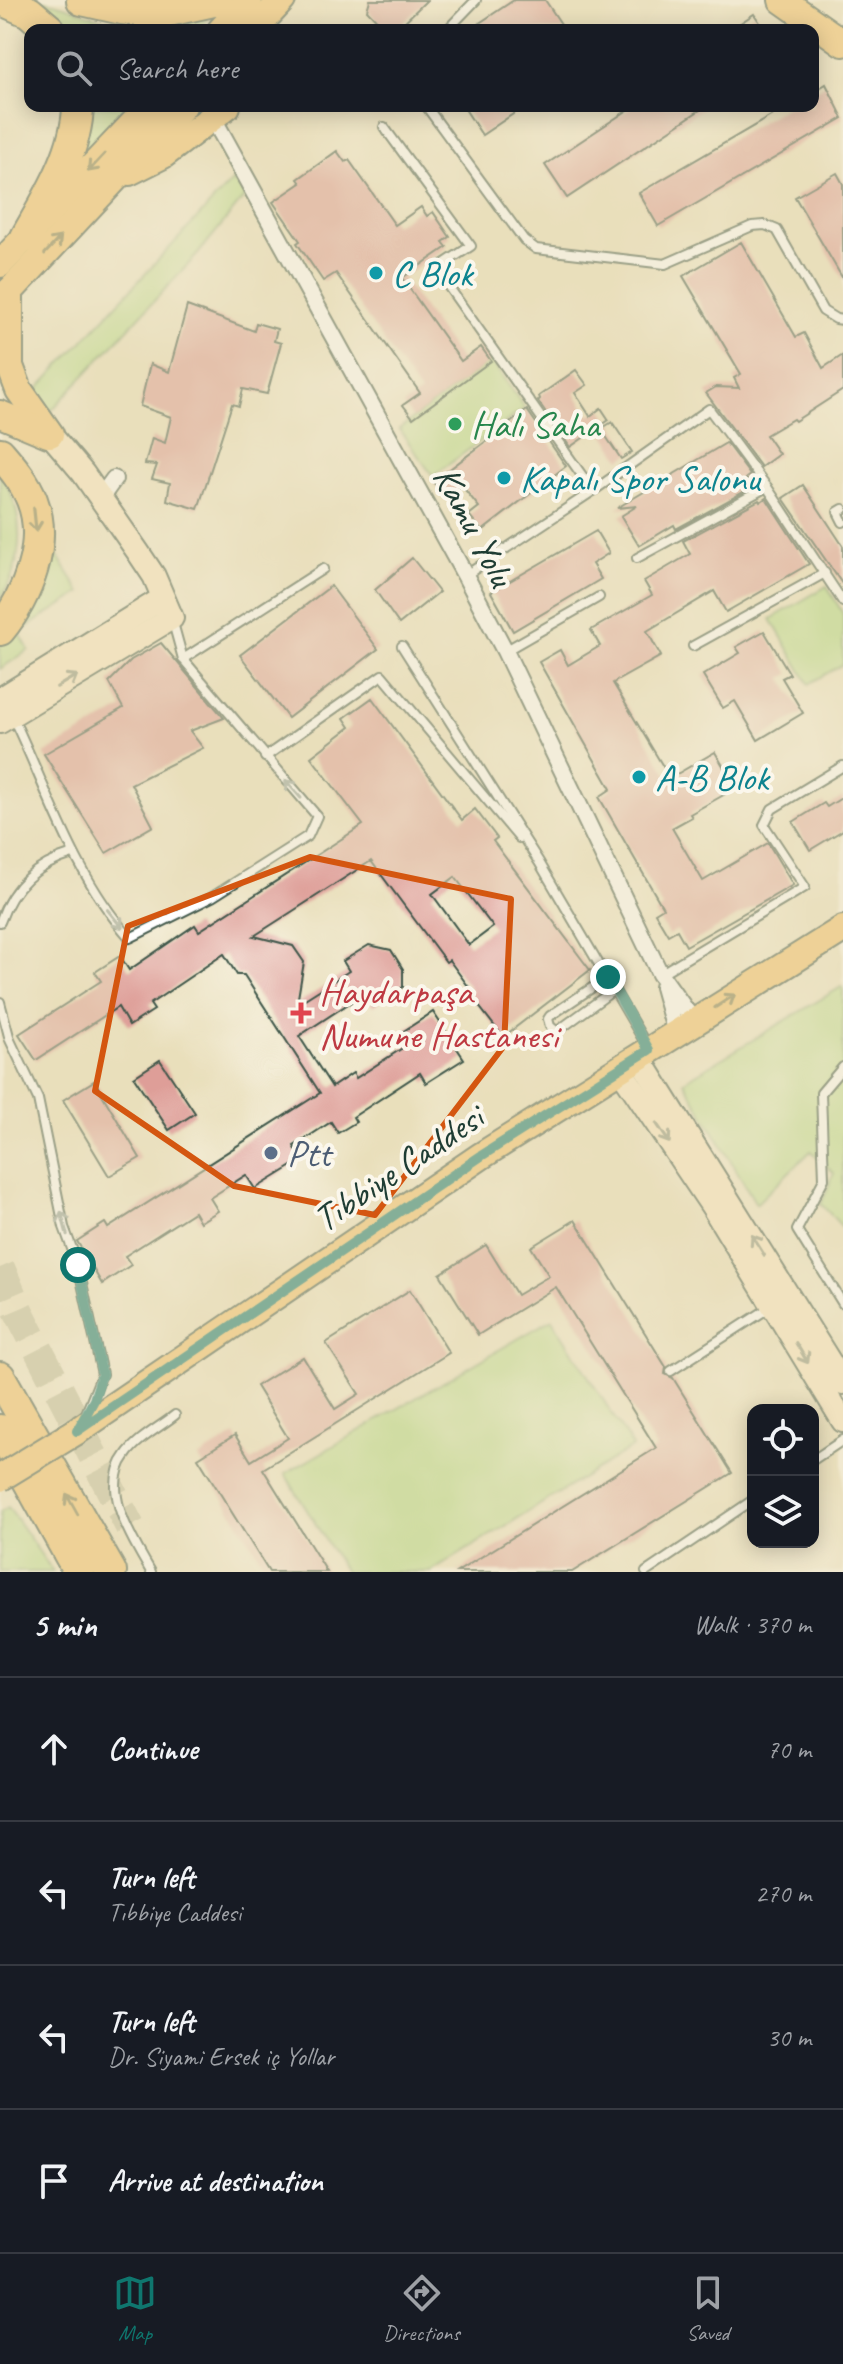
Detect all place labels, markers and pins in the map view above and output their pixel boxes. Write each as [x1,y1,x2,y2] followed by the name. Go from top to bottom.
[392,250,474,297] place label: C Blok
[367,264,385,282] marker: C Blok
[471,401,602,448] place label: Halı Saha
[446,415,464,433] marker: Halı Saha
[520,455,762,502] place label: Kapalı Spor Salonu
[495,469,513,487] marker: Kapalı Spor Salonu
[655,754,771,801] place label: A-B Blok
[630,768,648,786] marker: A-B Blok
[319,968,562,1059] place label: Haydarpaşa Numune Hastanesi
[290,1002,312,1024] marker: Haydarpaşa Numune Hastanesi
[287,1130,334,1177] place label: Ptt
[262,1144,280,1162] marker: Ptt

